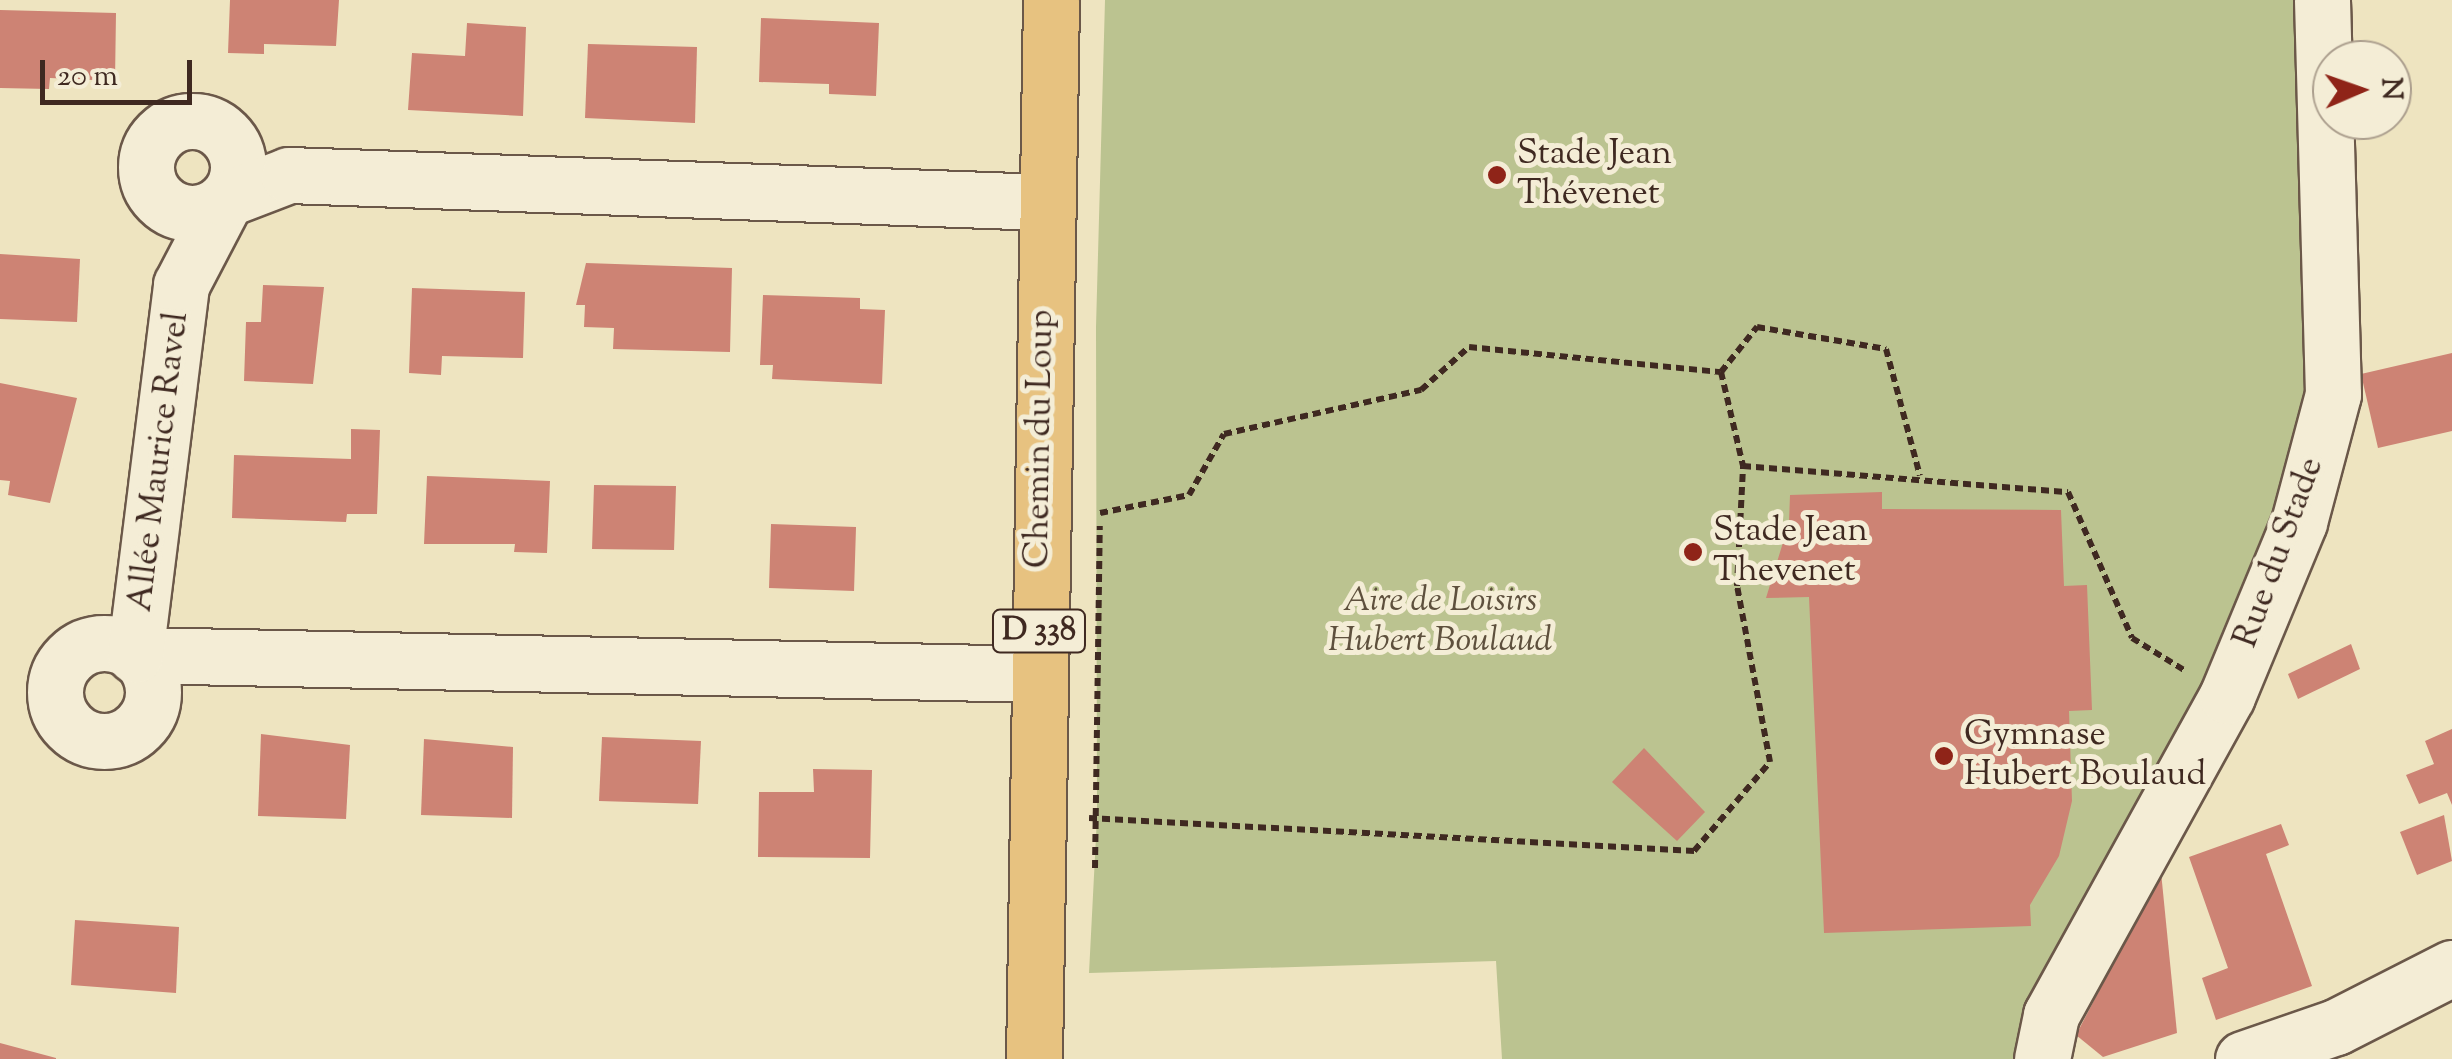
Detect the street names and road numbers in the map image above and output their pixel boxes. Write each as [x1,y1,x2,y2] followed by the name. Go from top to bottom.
[1018,309,1064,569] street label: Chemin du Loup
[121,310,199,614] street label: Allée Maurice Ravel
[2226,452,2334,654] street label: Rue du Stade
[992,604,1086,658] road number: D 338

